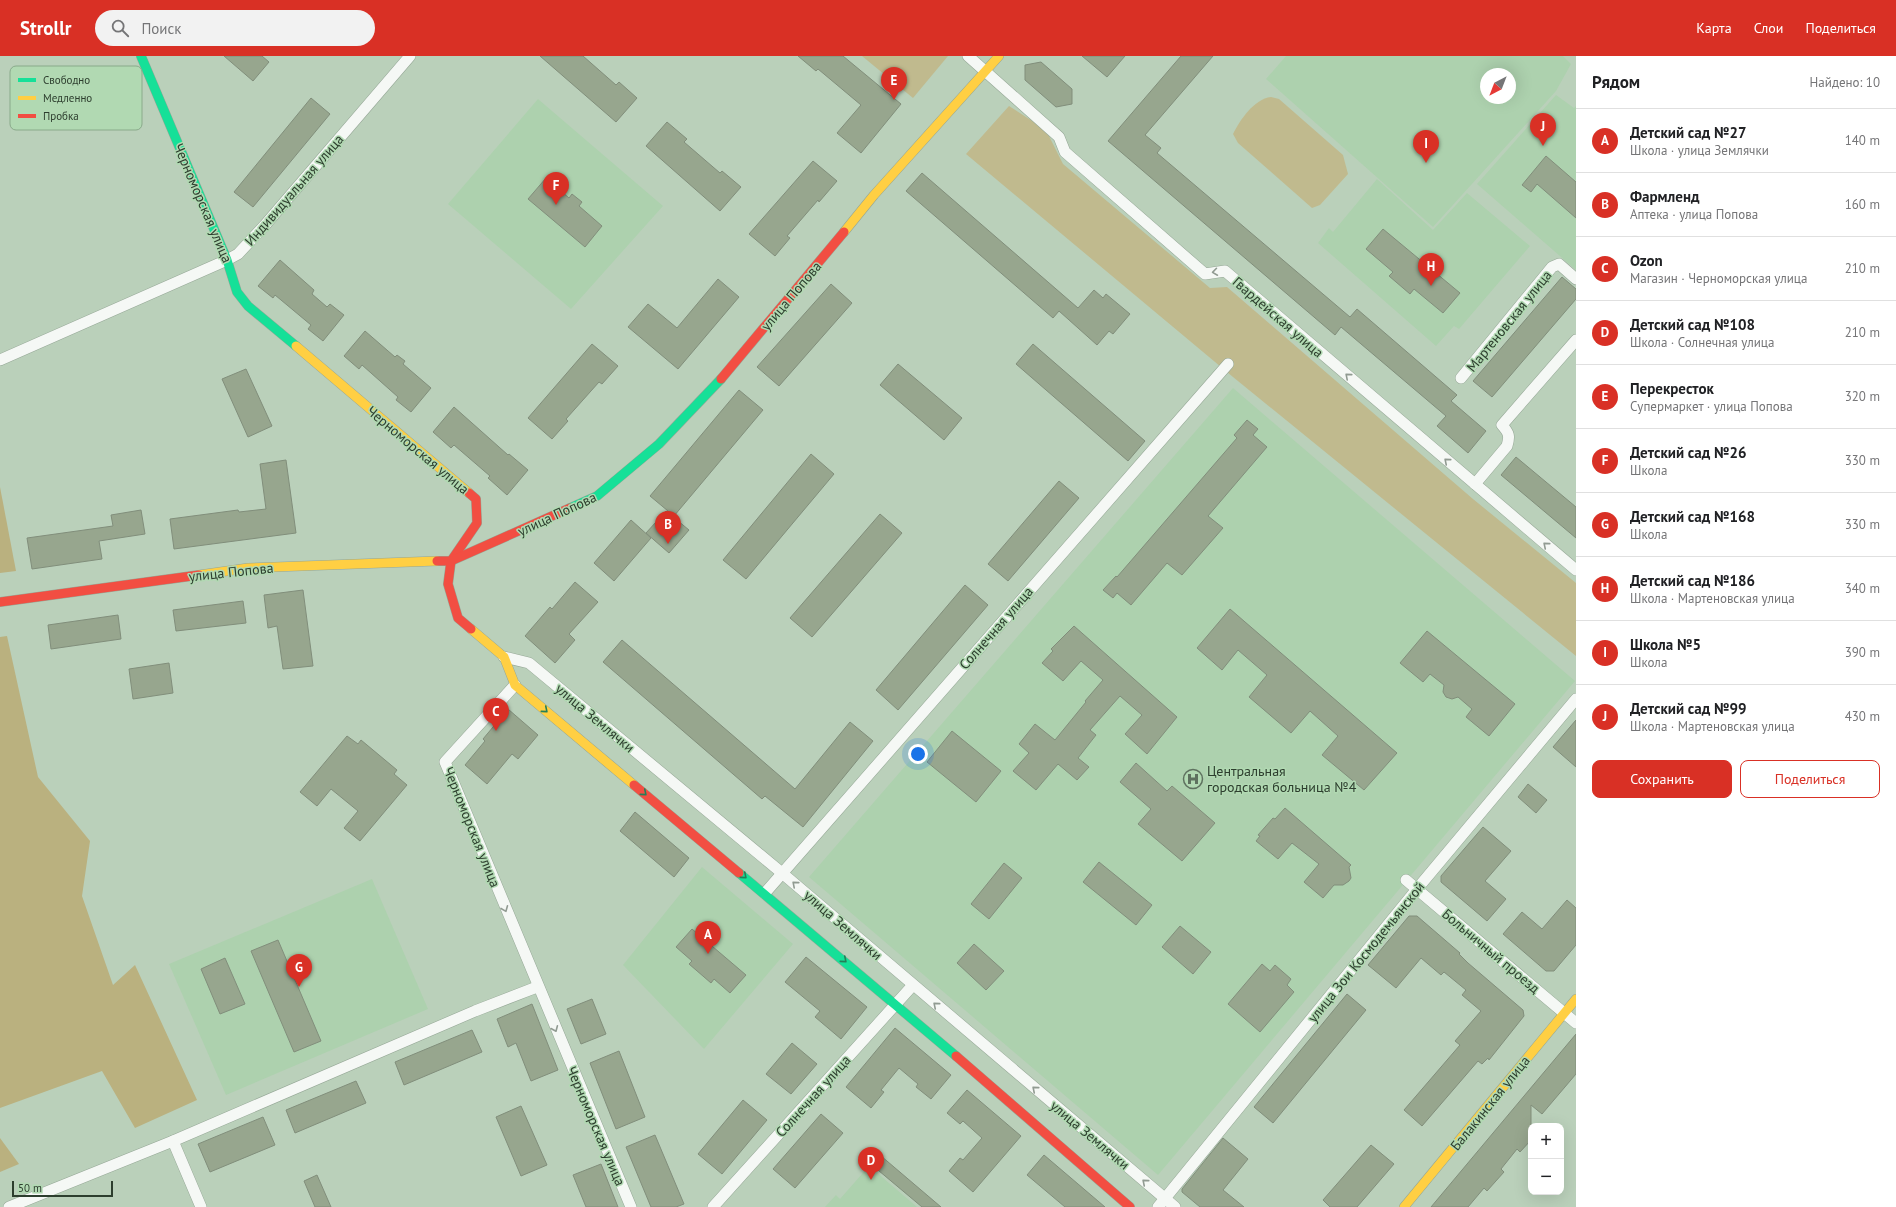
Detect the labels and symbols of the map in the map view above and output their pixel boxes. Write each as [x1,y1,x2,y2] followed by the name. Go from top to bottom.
[10,66,142,130] legend
[881,67,907,100] pin: E
[1480,68,1516,104] north arrow
[43,73,90,87] text: Свободно
[43,91,92,105] text: Медленно
[43,109,79,123] text: Пробка
[1530,113,1556,146] pin: J
[241,130,347,250] street label: Индивидуальная улица
[1413,130,1439,163] pin: I
[170,140,236,266] street label: Черноморская улица
[543,172,569,205] pin: F
[1418,253,1444,286] pin: H
[757,258,825,334] street label: улица Попова
[1462,266,1556,376] street label: Мартеновская улица
[1212,268,1218,277] one-way arrow
[1229,273,1327,361] street label: Гвардейская улица
[1345,374,1353,381] one-way arrow
[363,402,473,498] street label: Черноморская улица
[1444,458,1452,465] one-way arrow
[515,488,599,540] street label: улица Попова
[655,511,681,544] pin: B
[1544,542,1551,549] one-way arrow
[188,559,274,585] street label: улица Попова
[955,583,1037,673] street label: Солнечная улица
[552,680,638,756] street label: улица Землячки
[483,698,509,731] pin: C
[540,705,547,712] one-way arrow
[908,744,928,764] your location
[1207,762,1357,796] place label: Центральная городская больница №4
[440,764,504,890] street label: Черноморская улица
[1182,768,1204,790] hospital icon: Центральная городская больница №4
[640,789,647,796] one-way arrow
[740,872,747,879] one-way arrow
[1304,878,1428,1026] street label: улица Зои Космодемьянской
[792,881,799,888] one-way arrow
[800,886,886,964] street label: улица Землячки
[1438,905,1544,997] street label: Больничный проезд
[501,906,509,913] one-way arrow
[695,921,721,954] pin: A
[286,954,312,987] pin: G
[839,955,847,962] one-way arrow
[933,1002,941,1009] one-way arrow
[551,1026,559,1033] one-way arrow
[772,1051,855,1141] street label: Солнечная улица
[1446,1052,1534,1154] street label: Балакинская улица
[563,1063,629,1189] street label: Черноморская улица
[1033,1086,1040,1093] one-way arrow
[1047,1097,1133,1173] street label: улица Землячки
[858,1147,884,1180] pin: D
[12,1179,113,1198] scale bar
[1142,1179,1150,1187] one-way arrow

